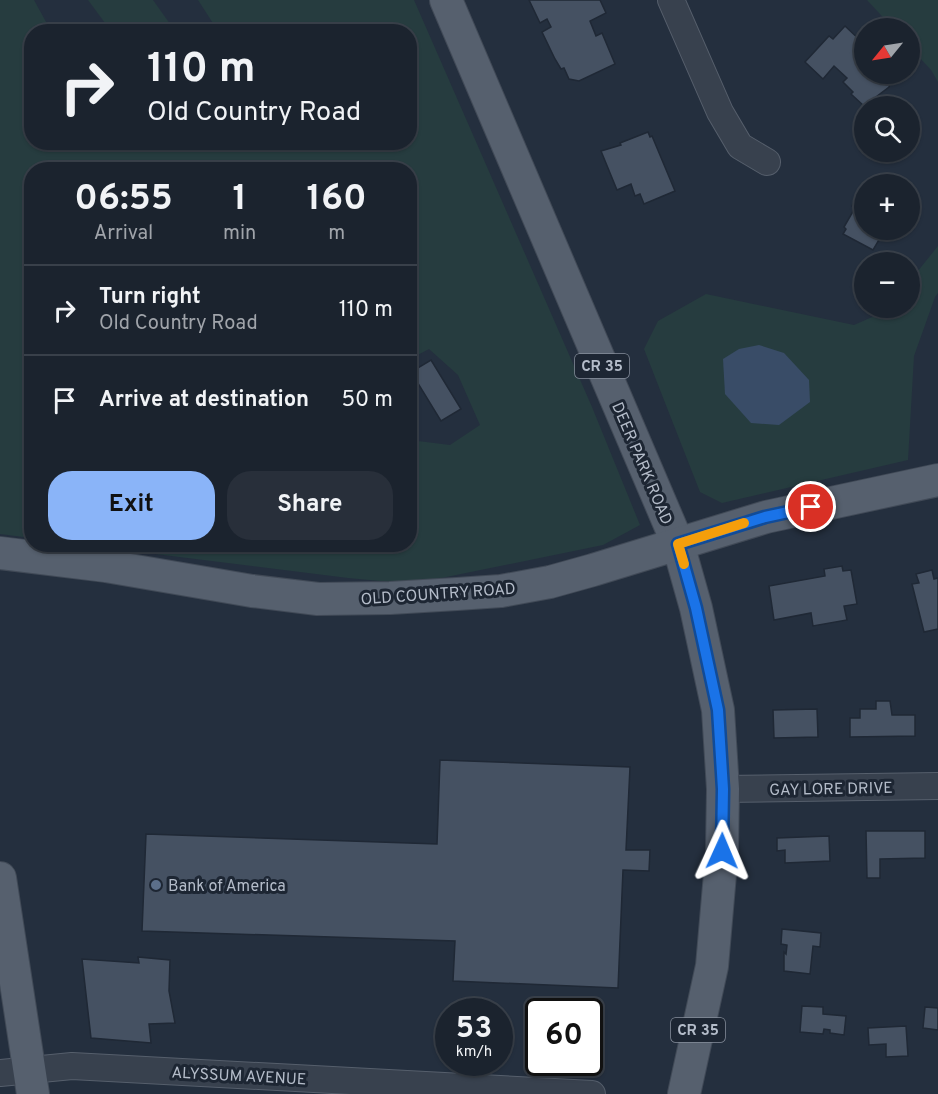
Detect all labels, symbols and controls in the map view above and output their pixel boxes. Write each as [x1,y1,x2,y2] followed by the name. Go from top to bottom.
[854,18,920,84] north arrow
[854,18,920,318] map controls
[147,44,256,97] text: 110 m
[48,48,126,126] icon: right
[147,96,361,130] text: Old Country Road
[854,96,920,162] button: search
[854,174,920,240] button: +
[74,177,173,223] text: 06:55
[232,177,247,223] text: 1
[307,177,367,223] text: 160
[94,221,153,247] text: Arrival
[223,221,256,247] text: min
[328,221,345,247] text: m
[854,252,920,318] button: −
[99,284,201,311] text: Turn right
[48,294,81,327] icon: right
[339,297,393,324] text: 110 m
[99,311,258,337] text: Old Country Road
[575,354,629,378] road number: CR 35
[48,384,81,417] icon: arrive
[99,387,309,414] text: Arrive at destination
[341,387,393,414] text: 50 m
[606,399,676,528] street label: DEER PARK ROAD
[48,471,215,540] button: Exit
[227,471,393,540] button: Share
[785,481,836,532] pin
[794,490,827,523] icon: arrive
[360,580,516,610] street label: OLD COUNTRY ROAD
[769,779,893,801] street label: GAY LORE DRIVE
[690,819,754,883] position arrow
[168,877,286,897] place label: Bank of America
[149,878,163,892] marker: Bank of America
[525,998,603,1076] speed limit sign: 60
[456,1011,492,1048] text: 53
[671,1018,725,1042] road number: CR 35
[456,1043,492,1062] text: km/h
[171,1063,307,1091] street label: ALYSSUM AVENUE

